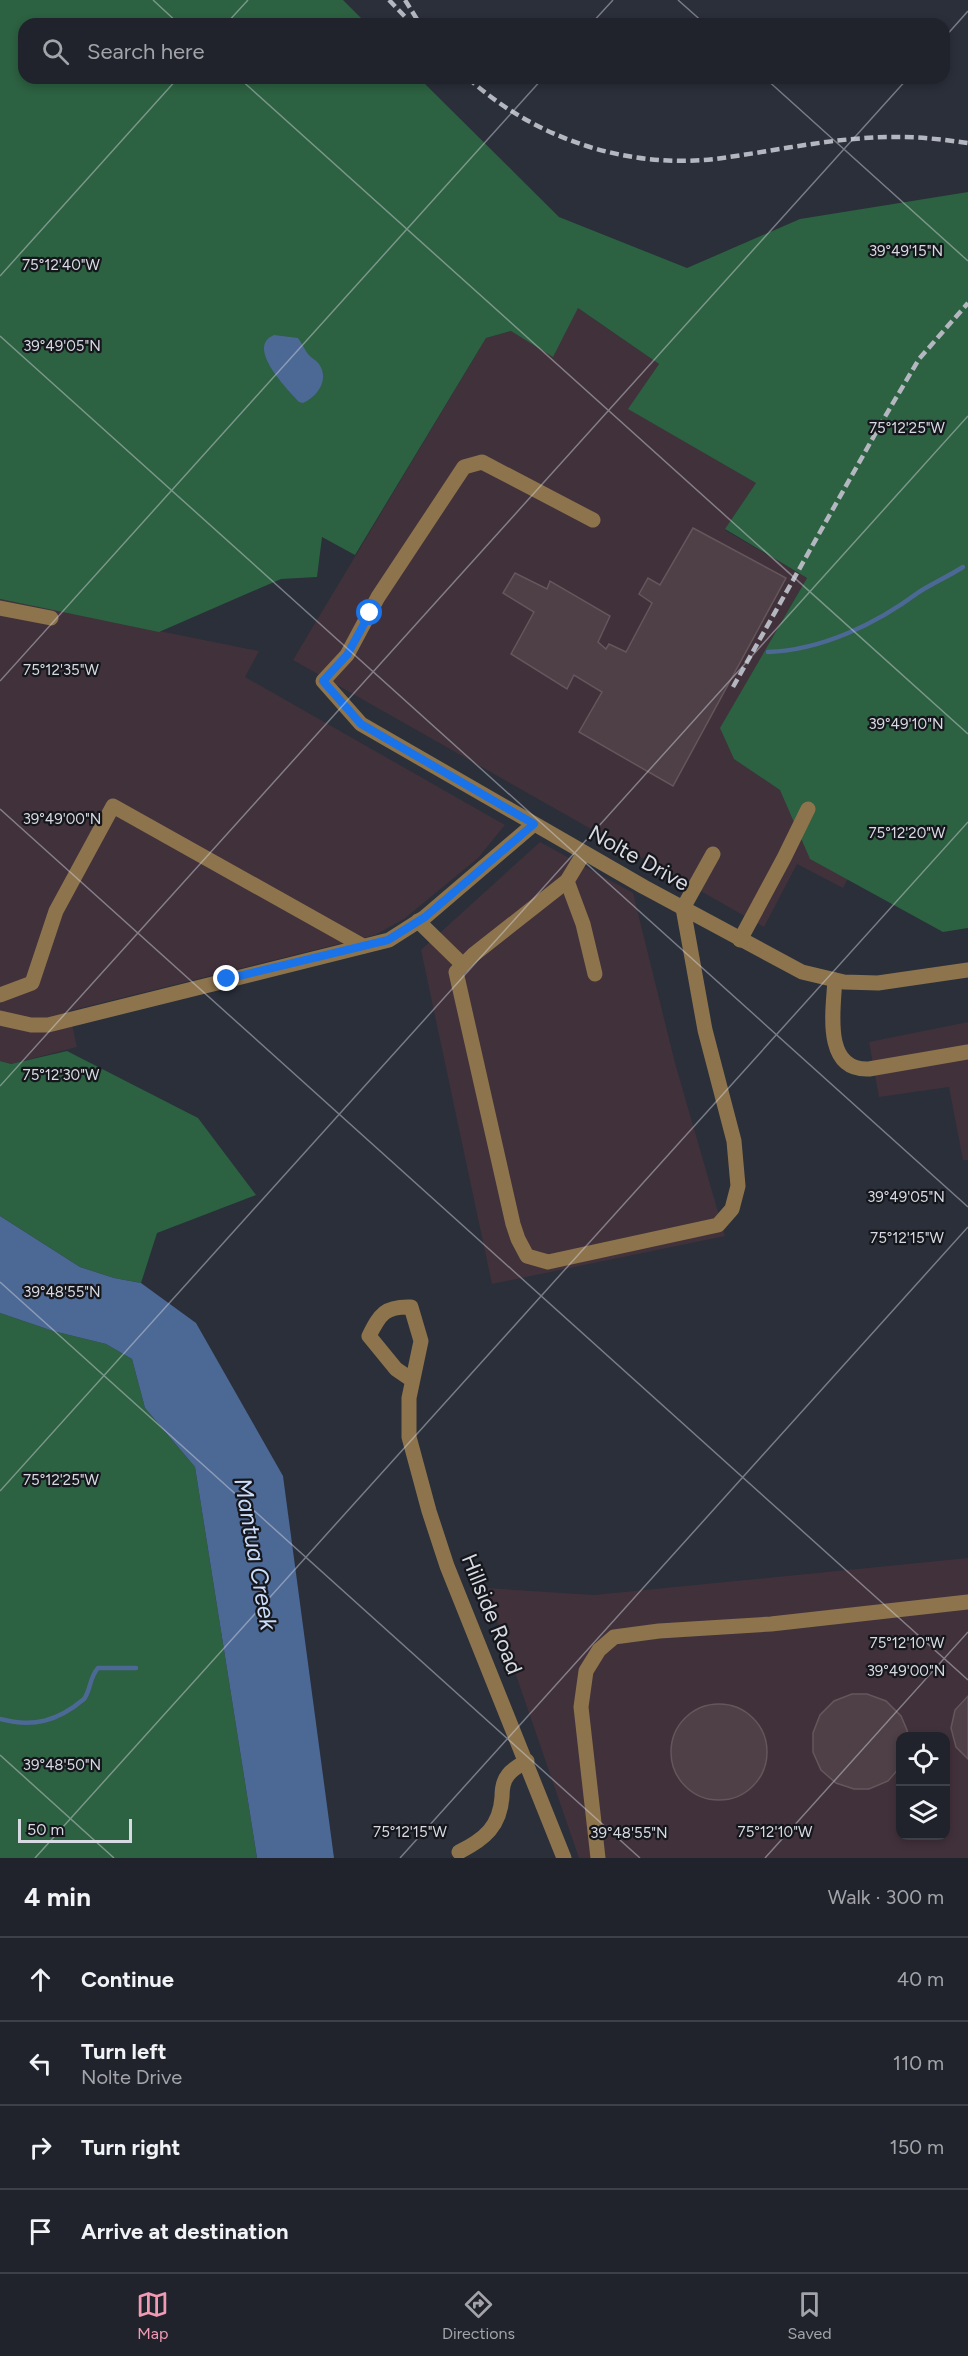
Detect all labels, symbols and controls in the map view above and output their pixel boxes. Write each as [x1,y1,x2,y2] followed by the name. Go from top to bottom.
[18,18,950,84] search box
[39,35,72,68] icon: search
[87,38,205,65] text: Search here
[869,242,943,260] text: 39°49'15"N
[22,256,101,274] text: 75°12'40"W
[23,337,101,355] text: 39°49'05"N
[869,419,946,437] text: 75°12'25"W
[356,599,382,625] route start
[23,661,99,679] text: 75°12'35"W
[868,715,944,733] text: 39°49'10"N
[23,810,101,828] text: 39°49'00"N
[584,819,694,897] street label: Nolte Drive
[869,824,946,842] text: 75°12'20"W
[213,965,239,991] route end
[23,1066,100,1084] text: 75°12'30"W
[867,1188,945,1206] text: 39°49'05"N
[870,1229,945,1247] text: 75°12'15"W
[23,1283,101,1301] text: 39°48'55"N
[23,1471,100,1489] text: 75°12'25"W
[228,1476,284,1634] water label: Mantua Creek
[456,1550,528,1678] street label: Hillside Road
[870,1634,945,1652] text: 75°12'10"W
[867,1662,945,1680] text: 39°49'00"N
[896,1732,950,1840] map controls
[896,1732,950,1786] button: locate
[23,1756,101,1774] text: 39°48'50"N
[896,1786,950,1840] button: layers
[18,1816,132,1844] scale bar
[27,1820,64,1839] text: 50 m
[373,1823,448,1841] text: 75°12'15"W
[738,1823,813,1841] text: 75°12'10"W
[590,1824,668,1842] text: 39°48'55"N
[24,1881,91,1913] text: 4 min
[828,1885,944,1909] text: Walk · 300 m
[24,1963,57,1996] icon: ahead
[81,1966,174,1993] text: Continue
[897,1967,944,1991] text: 40 m
[81,2038,167,2065] text: Turn left
[24,2047,57,2080] icon: left
[893,2051,944,2075] text: 110 m
[81,2065,182,2089] text: Nolte Drive
[24,2131,57,2164] icon: right
[81,2134,180,2161] text: Turn right
[889,2135,944,2159] text: 150 m
[24,2215,57,2248] icon: arrive
[81,2218,289,2245] text: Arrive at destination
[136,2288,169,2343] tab: Map
[442,2288,515,2343] tab: Directions
[788,2288,832,2343] tab: Saved

